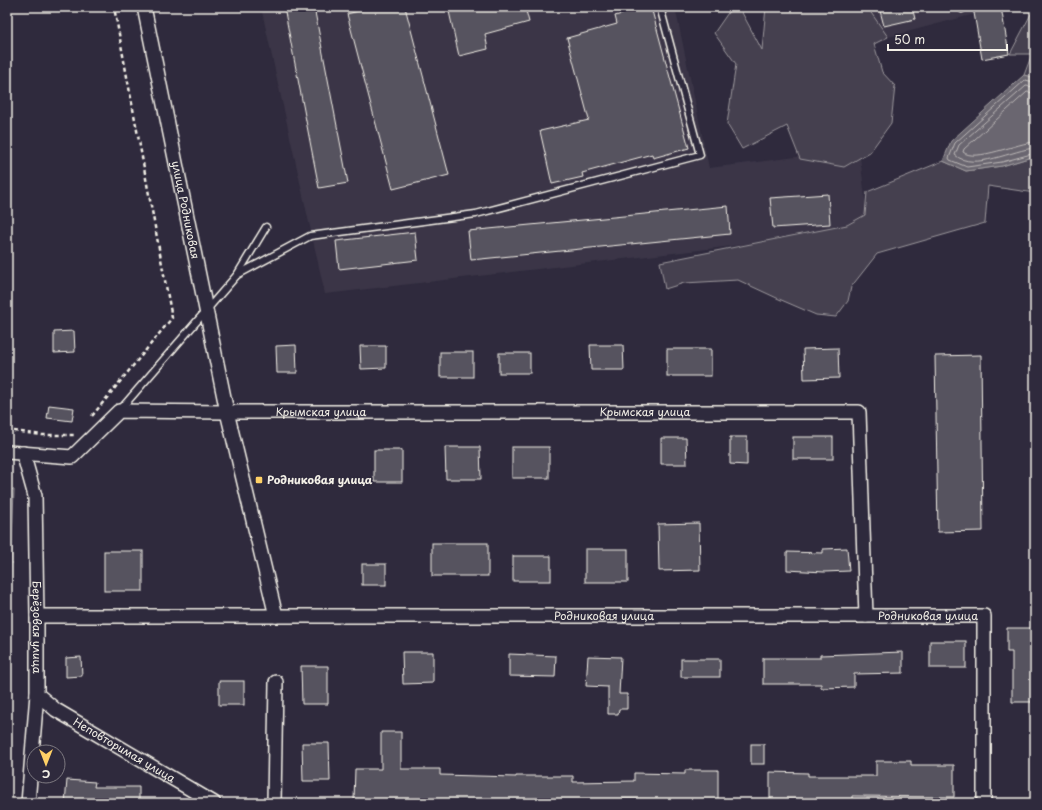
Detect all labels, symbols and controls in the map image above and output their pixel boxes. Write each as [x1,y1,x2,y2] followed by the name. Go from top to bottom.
[888,26,1007,52] scale bar
[894,30,925,48] text: 50 m
[168,159,204,260] street label: улица Родниковая
[276,403,367,420] street label: Крымская улица
[600,403,691,420] street label: Крымская улица
[267,471,373,488] place label: Родниковая улица
[254,475,264,485] marker: Родниковая улица
[28,581,46,674] street label: Берёзовая улица
[554,607,654,624] street label: Родниковая улица
[878,607,978,624] street label: Родниковая улица
[70,713,179,786] street label: Неповторимая улица
[26,744,66,784] north arrow
[42,766,50,783] text: С

